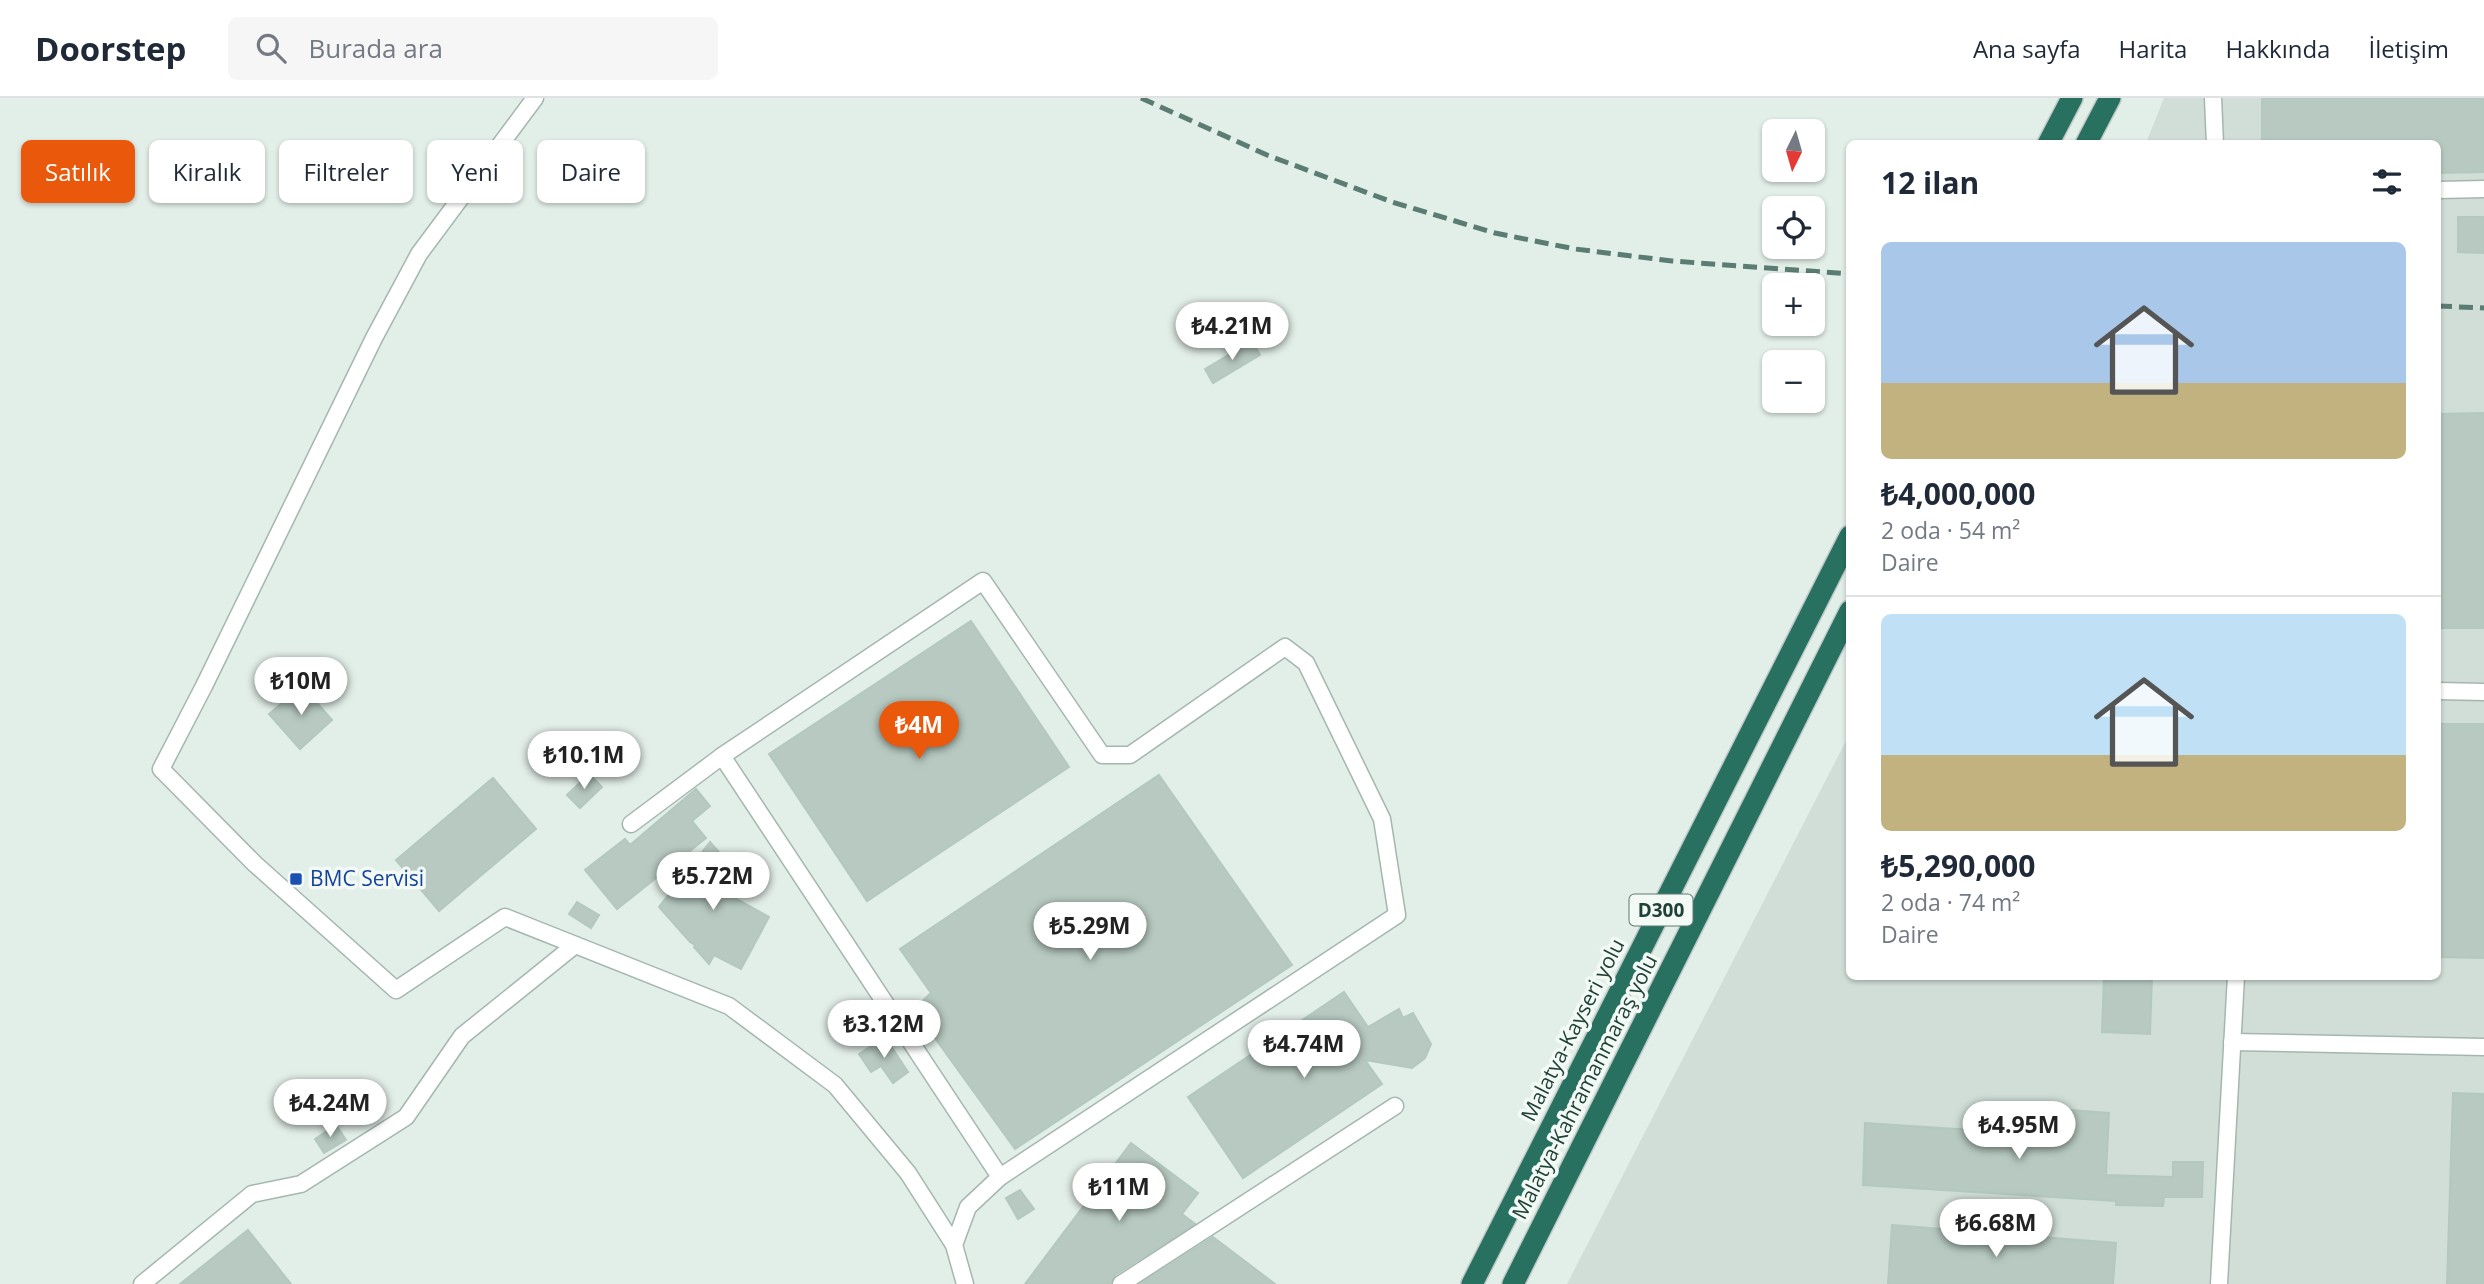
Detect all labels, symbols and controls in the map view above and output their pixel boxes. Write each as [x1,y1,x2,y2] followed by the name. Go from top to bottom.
[228,17,718,80] search box
[35,26,186,71] text: Doorstep
[252,29,290,67] icon: search
[308,30,443,66] text: Burada ara
[1973,32,2081,65] text: Ana sayfa
[2119,32,2187,65] text: Harita
[2225,32,2330,65] text: Hakkında
[2368,32,2449,65] text: İletişim
[1762,119,1825,182] north arrow
[1762,119,1825,413] map controls
[21,140,135,203] chip: Satılık
[149,140,265,203] chip: Kiralık
[279,140,413,203] chip: Filtreler
[427,140,523,203] chip: Yeni
[537,140,645,203] chip: Daire
[1881,162,1979,203] text: 12 ilan
[2368,163,2406,201] icon: filters
[1762,196,1825,259] button: locate
[1762,273,1825,336] button: +
[2081,287,2207,413] icon: home
[1175,302,1289,362] pin: ₺4.21M
[1192,309,1272,341] text: ₺4.21M
[1762,350,1825,413] button: −
[1881,473,2035,514] text: ₺4,000,000
[1881,514,2020,546] text: 2 oda · 54 m²
[1881,546,1939,578] text: Daire
[260,658,342,717] pin: ₺10M
[2081,659,2207,785] icon: home
[270,664,332,696] text: ₺10M
[885,702,953,761] pin: ₺4M
[895,708,943,740] text: ₺4M
[527,732,641,791] pin: ₺10.1M
[544,738,624,770] text: ₺10.1M
[1881,845,2035,886] text: ₺5,290,000
[656,852,770,912] pin: ₺5.72M
[673,859,753,891] text: ₺5.72M
[310,864,424,892] place label: BMC Servisi
[288,871,304,887] marker: BMC Servisi
[1881,886,2020,918] text: 2 oda · 74 m²
[1630,894,1692,926] road number: D300
[1033,902,1147,962] pin: ₺5.29M
[1050,909,1130,941] text: ₺5.29M
[1881,918,1939,950] text: Daire
[1514,933,1630,1126] street label: Malatya-Kayseri yolu
[1505,949,1663,1224] street label: Malatya-Kahramanmaraş yolu
[827,1000,941,1060] pin: ₺3.12M
[844,1007,924,1039] text: ₺3.12M
[1247,1020,1361,1080] pin: ₺4.74M
[1264,1027,1344,1059] text: ₺4.74M
[273,1080,387,1139] pin: ₺4.24M
[290,1086,370,1118] text: ₺4.24M
[1962,1102,2076,1161] pin: ₺4.95M
[1979,1108,2059,1140] text: ₺4.95M
[1078,1164,1160,1223] pin: ₺11M
[1088,1170,1150,1202] text: ₺11M
[1939,1200,2053,1259] pin: ₺6.68M
[1956,1206,2036,1238] text: ₺6.68M

